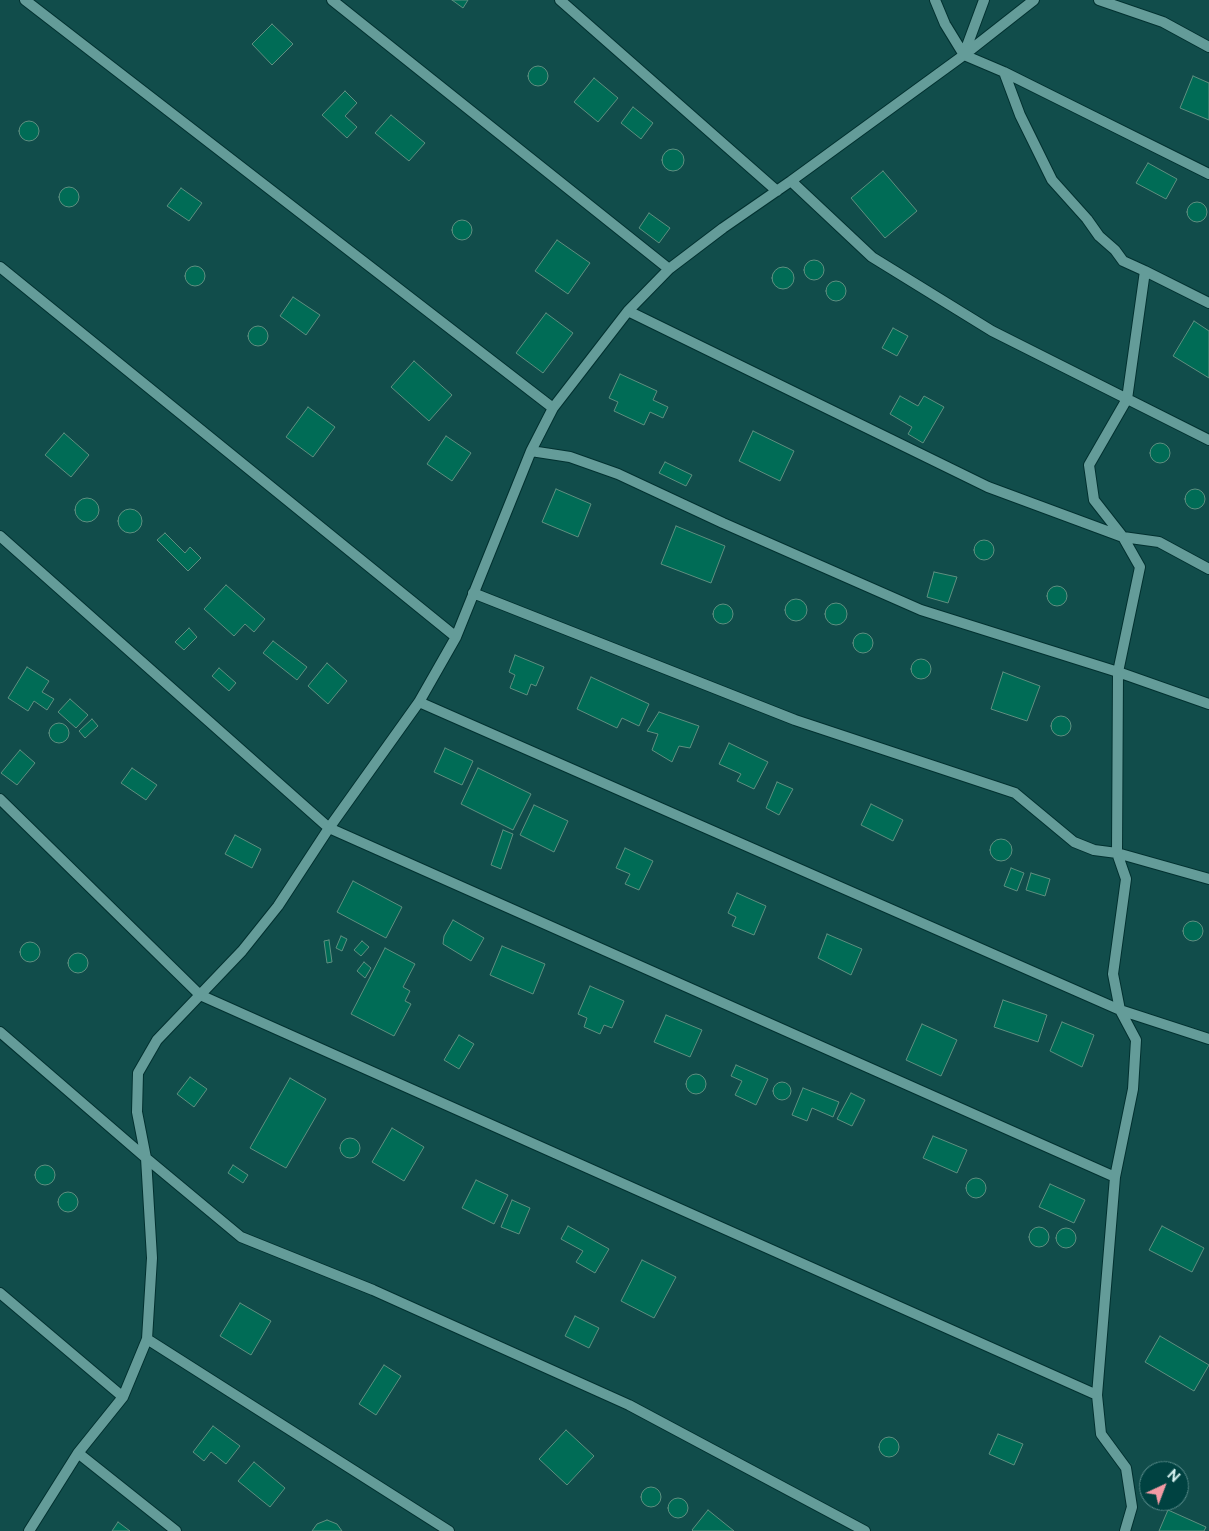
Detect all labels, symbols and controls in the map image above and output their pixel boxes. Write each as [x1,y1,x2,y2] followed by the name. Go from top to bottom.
[1139,1461,1189,1511] north arrow
[1164,1466,1183,1485] text: N

